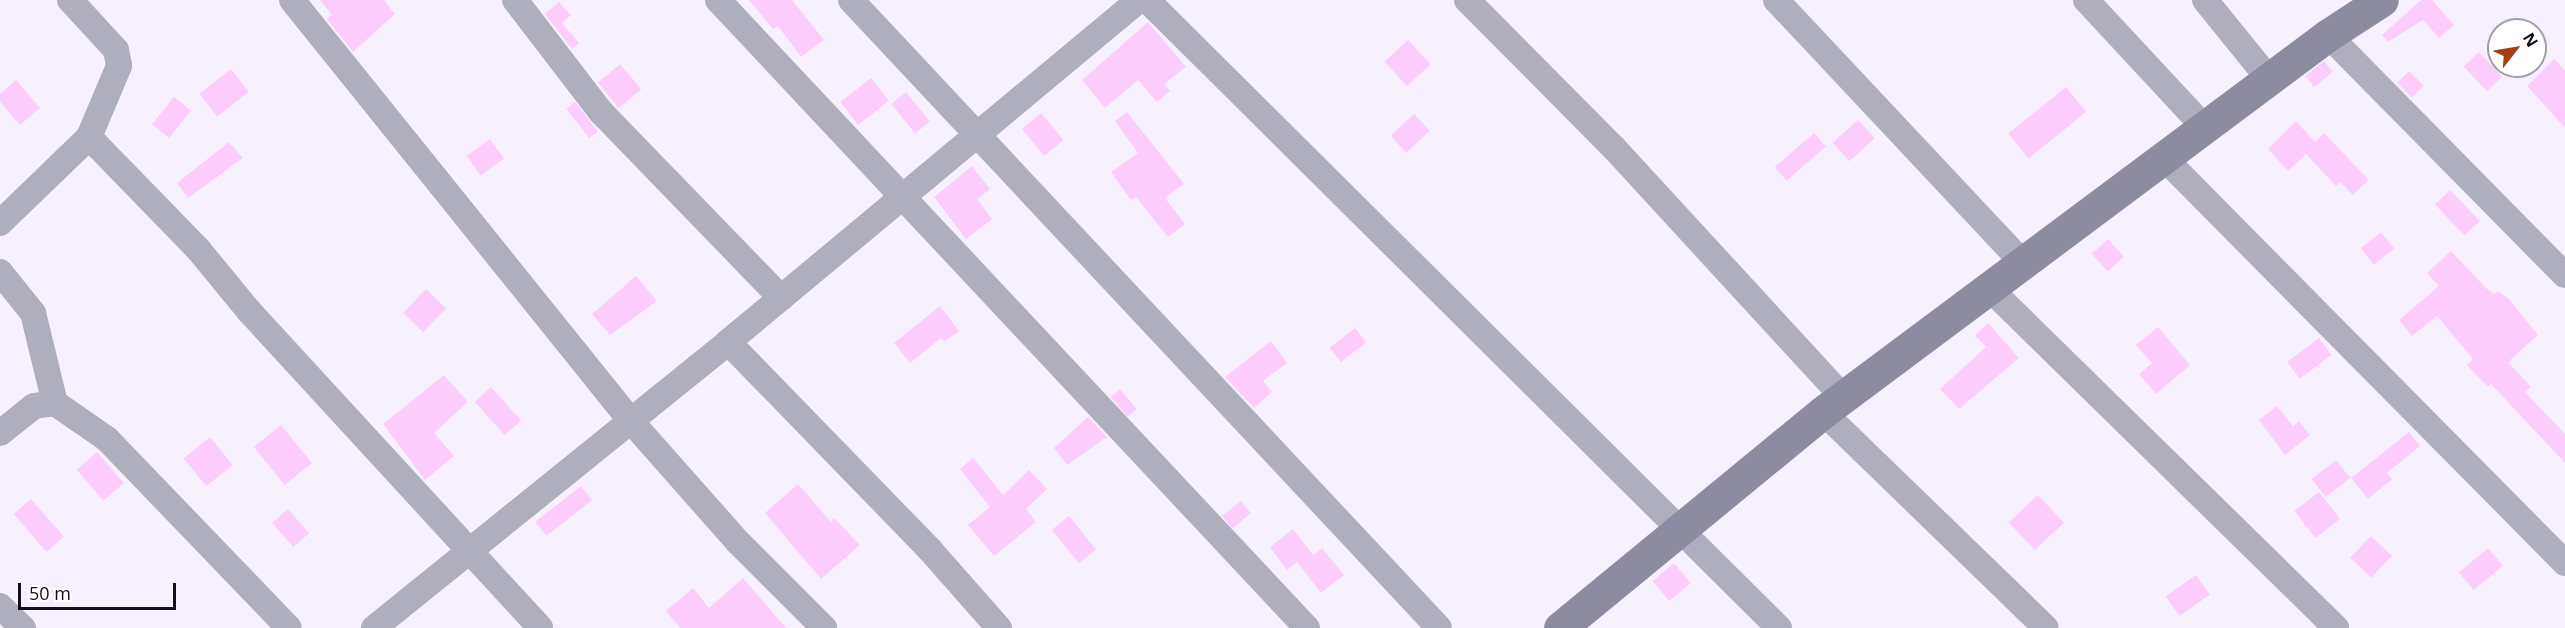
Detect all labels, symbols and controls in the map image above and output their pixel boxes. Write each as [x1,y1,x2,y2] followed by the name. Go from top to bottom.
[2487,18,2547,78] north arrow
[2518,29,2543,51] text: N
[21,571,178,609] scale bar
[29,581,71,605] text: 50 m

